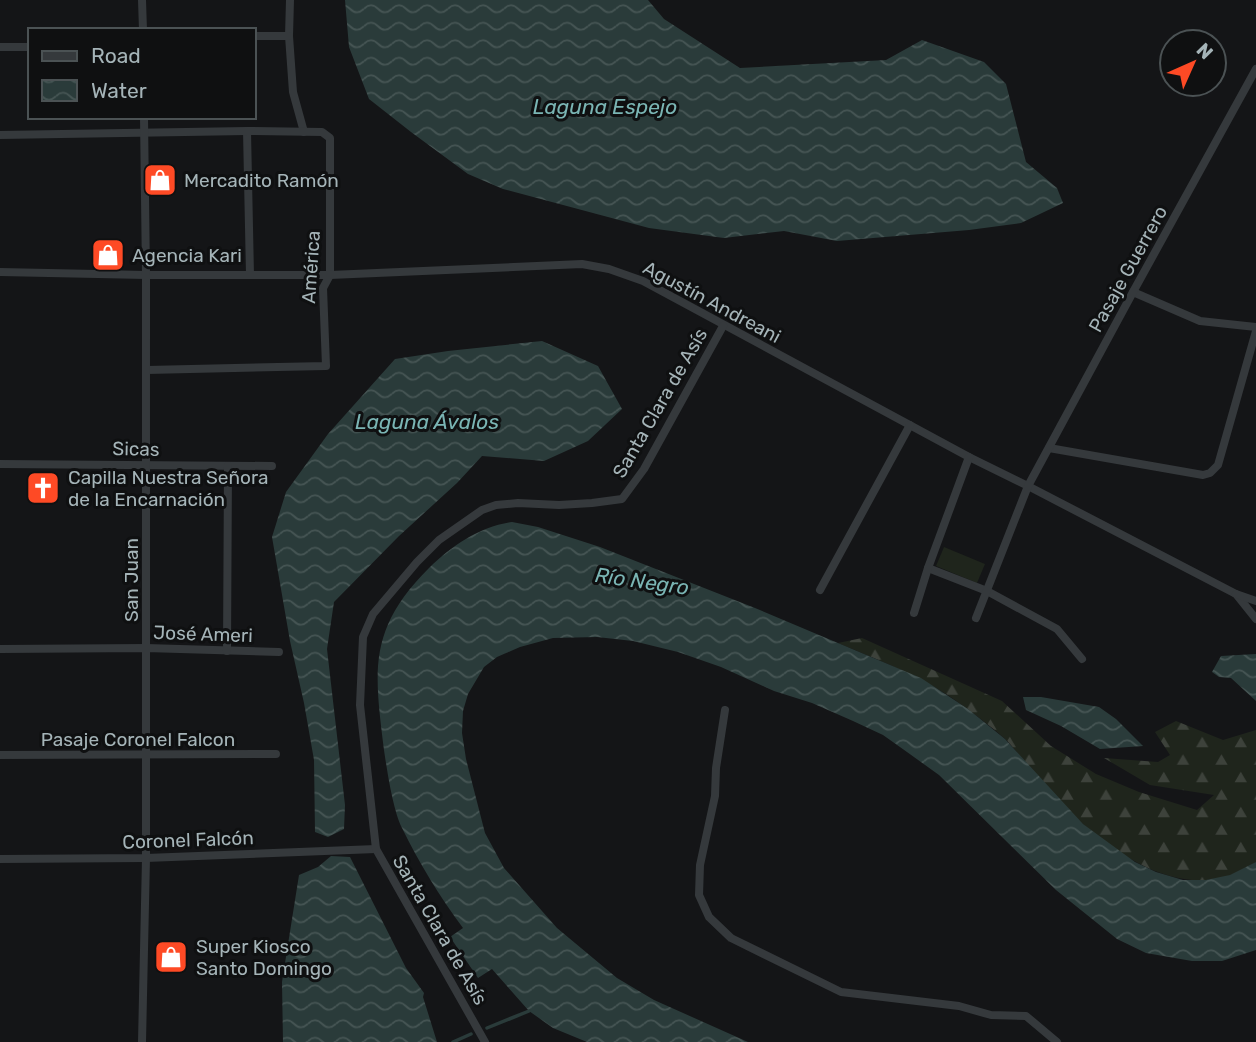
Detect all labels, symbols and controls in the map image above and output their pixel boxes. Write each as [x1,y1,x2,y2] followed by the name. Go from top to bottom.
[28,28,256,119] legend
[1158,28,1228,98] north arrow
[1192,38,1218,64] text: N
[91,43,141,68] text: Road
[91,78,147,103] text: Water
[533,94,677,119] water label: Laguna Espejo
[141,161,179,199] shop icon: Mercadito Ramón
[184,169,339,192] place label: Mercadito Ramón
[1084,202,1172,336] street label: Pasaje Guerrero
[297,230,325,304] street label: América
[89,236,127,274] shop icon: Agencia Kari
[132,244,242,267] place label: Agencia Kari
[639,256,785,348] street label: Agustín Andreani
[608,324,712,482] street label: Santa Clara de Asís
[355,409,499,434] water label: Laguna Ávalos
[112,437,160,461] street label: Sicas
[68,466,268,511] place label: Capilla Nuestra Señora de la Encarnación
[24,469,62,507] church icon: Capilla Nuestra Señora de la Encarnación
[120,538,143,622] street label: San Juan
[593,562,691,600] water label: Río Negro
[153,621,253,647] street label: José Ameri
[41,728,235,751] street label: Pasaje Coronel Falcon
[122,826,254,854] street label: Coronel Falcón
[388,851,492,1009] street label: Santa Clara de Asís
[196,935,332,980] place label: Super Kiosco Santo Domingo
[152,938,190,976] shop icon: Super Kiosco Santo Domingo

